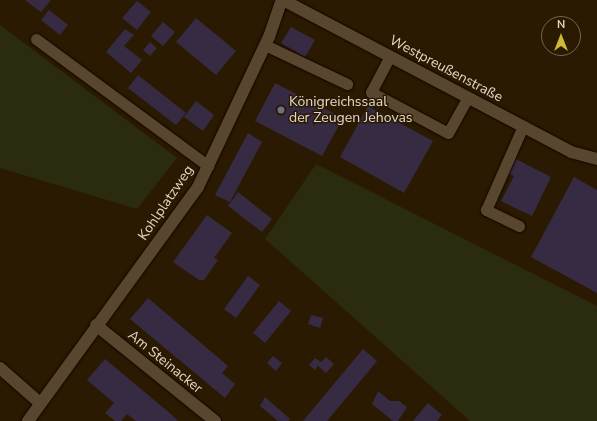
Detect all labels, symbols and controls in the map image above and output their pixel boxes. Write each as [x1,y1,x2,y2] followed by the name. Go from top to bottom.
[541,16,581,56] north arrow
[557,17,565,32] text: N
[386,32,506,106] street label: Westpreußenstraße
[289,94,413,126] place label: Königreichssaal der Zeugen Jehovas
[276,105,286,115] marker: Königreichssaal der Zeugen Jehovas
[135,162,197,244] street label: Kohlplatzweg
[124,327,206,397] street label: Am Steinacker

